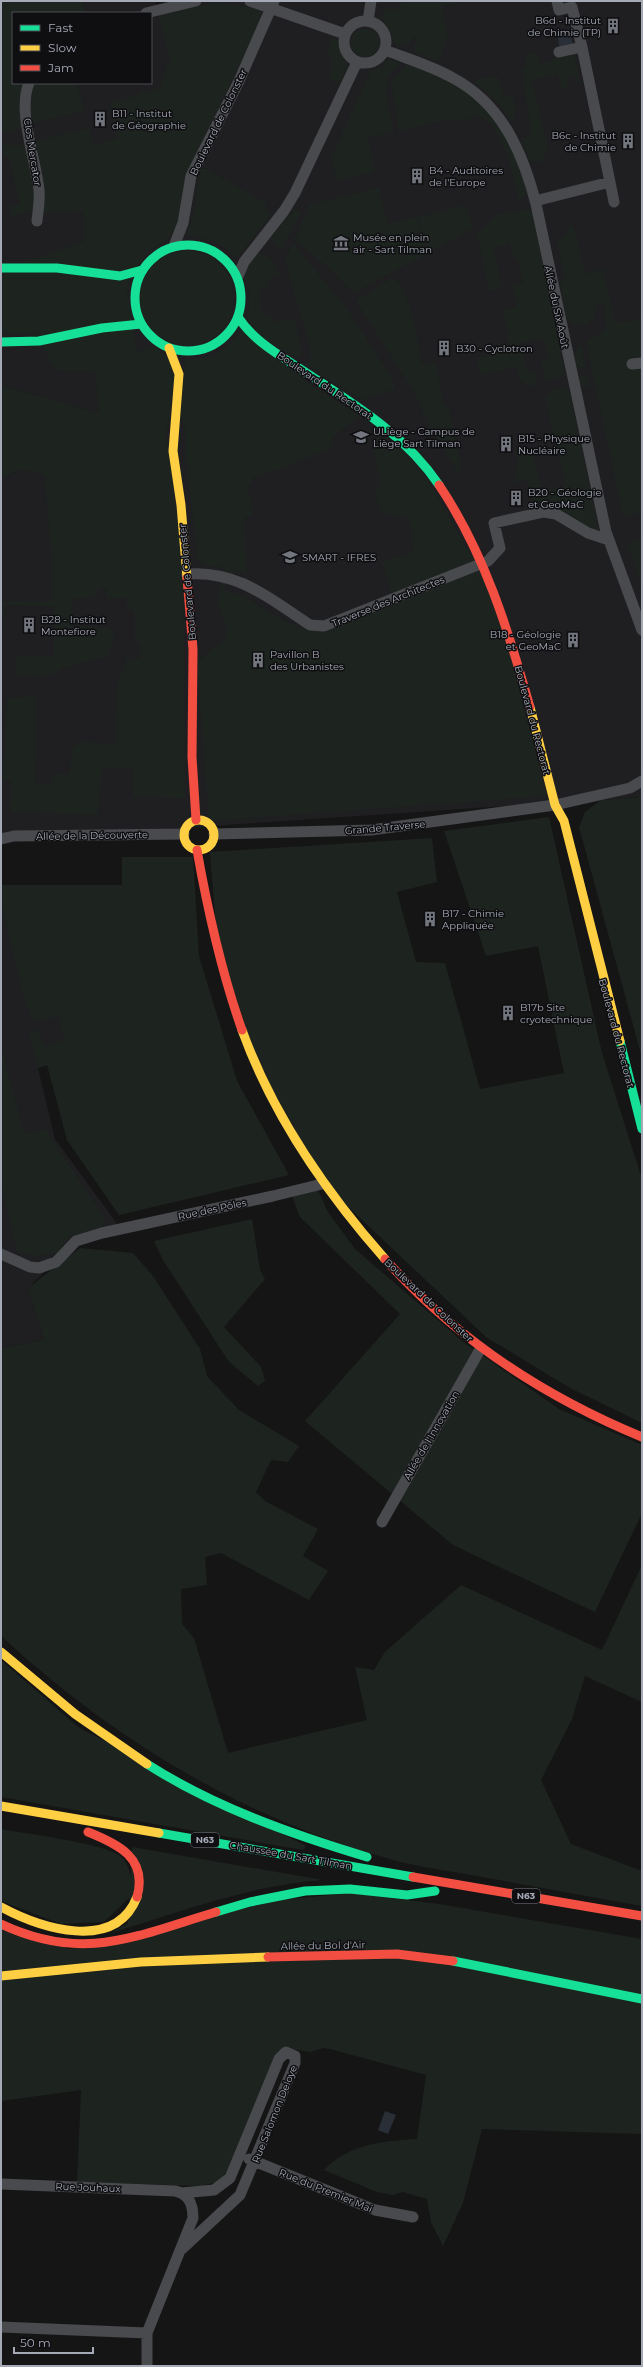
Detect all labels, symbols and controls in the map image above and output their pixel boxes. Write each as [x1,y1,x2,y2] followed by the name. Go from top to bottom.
[12,12,152,84] legend
[528,14,601,39] place label: B6d - Institut de Chimie (TP)
[604,17,622,35] building icon: B6d - Institut de Chimie (TP)
[48,20,73,35] text: Fast
[48,40,77,55] text: Slow
[47,60,74,75] text: Jam
[187,67,250,178] street label: Boulevard de Colonster
[112,107,186,132] place label: B11 - Institut de Géographie
[91,110,109,128] building icon: B11 - Institut de Géographie
[21,117,44,187] street label: Clos Mercator
[551,129,616,154] place label: B6c - Institut de Chimie
[619,132,637,150] building icon: B6c - Institut de Chimie
[429,164,503,189] place label: B4 - Auditoires de l'Europe
[408,167,426,185] building icon: B4 - Auditoires de l'Europe
[353,231,432,256] place label: Musée en plein air - Sart Tilman
[332,234,350,252] museum icon: Musée en plein air - Sart Tilman
[541,265,572,350] street label: Allée du Six Août
[435,339,453,357] building icon: B30 - Cyclotron
[456,342,533,355] place label: B30 - Cyclotron
[275,349,375,422] street label: Boulevard du Rectorat
[373,425,475,450] place label: ULiège - Campus de Liège Sart Tilman
[352,428,370,446] school or university icon: ULiège - Campus de Liège Sart Tilman
[518,432,590,457] place label: B15 - Physique Nucléaire
[497,435,515,453] building icon: B15 - Physique Nucléaire
[528,486,601,511] place label: B20 - Géologie et GeoMaC
[507,489,525,507] building icon: B20 - Géologie et GeoMaC
[176,523,199,641] street label: Boulevard de Colonster
[281,548,299,566] school or university icon: SMART - IFRES
[302,551,376,564] place label: SMART - IFRES
[330,573,447,630] street label: Traverse des Architectes
[41,613,106,638] place label: B28 - Institut Montefiore
[20,616,38,634] building icon: B28 - Institut Montefiore
[490,628,561,653] place label: B18 - Géologie et GeoMaC
[564,631,582,649] building icon: B18 - Géologie et GeoMaC
[270,648,344,673] place label: Pavillon B des Urbanistes
[249,651,267,669] building icon: Pavillon B des Urbanistes
[512,664,553,776] street label: Boulevard du Rectorat
[344,818,426,837] street label: Grande Traverse
[36,828,148,843] street label: Allée de la Découverte
[442,907,504,932] place label: B17 - Chimie Appliquée
[421,910,439,928] building icon: B17 - Chimie Appliquée
[596,977,637,1089] street label: Boulevard du Rectorat
[520,1001,592,1026] place label: B17b Site cryotechnique
[499,1004,517,1022] building icon: B17b Site cryotechnique
[177,1196,248,1223] street label: Rue des Pôles
[382,1256,476,1345] street label: Boulevard de Colonster
[401,1388,462,1482] street label: Allée de l'Innovation
[191,1833,219,1847] road number: N63
[229,1838,353,1873] street label: Chaussée du Sart Tilman
[512,1889,540,1903] road number: N63
[281,1938,365,1953] street label: Allée du Bol d'Air
[249,2063,300,2165] street label: Rue Salomon Deloye
[277,2166,374,2215] street label: Rue du Premier Mai
[55,2180,122,2195] street label: Rue Jouhaux
[14,2329,93,2355] scale bar
[20,2335,51,2350] text: 50 m

